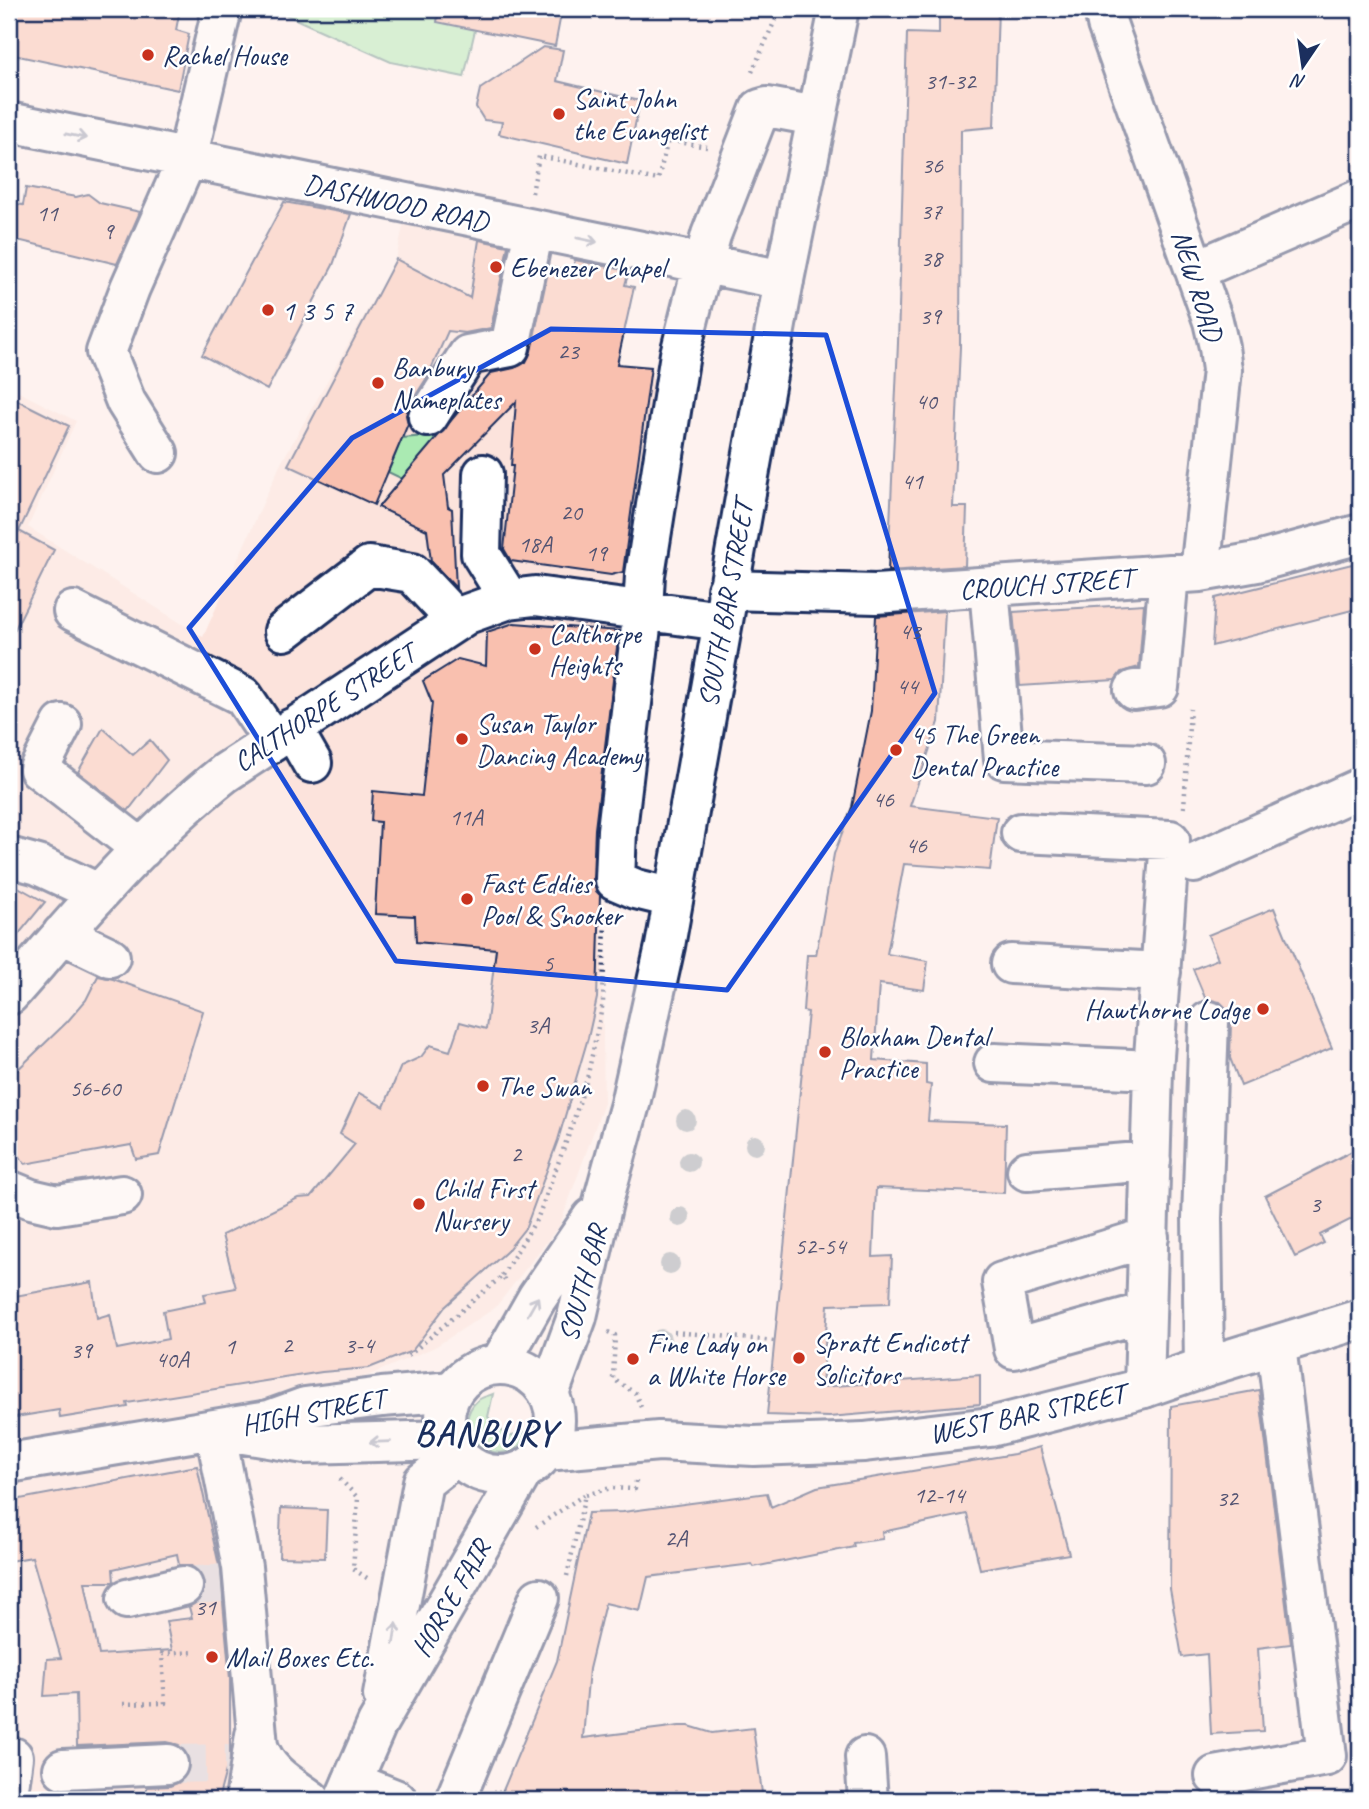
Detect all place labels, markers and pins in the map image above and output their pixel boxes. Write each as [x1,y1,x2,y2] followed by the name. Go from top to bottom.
[162,38,289,73] place label: Rachel House
[140,47,156,63] marker: Rachel House
[573,81,709,148] place label: Saint John the Evangelist
[551,106,567,122] marker: Saint John the Evangelist
[510,250,670,285] place label: Ebenezer Chapel
[488,259,504,275] marker: Ebenezer Chapel
[282,293,354,328] place label: 1 3 5 7
[260,302,276,318] marker: 1 3 5 7
[392,350,503,417] place label: Banbury Nameplates
[370,375,386,391] marker: Banbury Nameplates
[549,616,643,683] place label: Calthorpe Heights
[527,641,543,657] marker: Calthorpe Heights
[476,706,645,773] place label: Susan Taylor Dancing Academy
[910,717,1060,784] place label: 45 The Green Dental Practice
[454,731,470,747] marker: Susan Taylor Dancing Academy
[888,742,904,758] marker: 45 The Green Dental Practice
[481,866,624,933] place label: Fast Eddies Pool & Snooker
[459,891,475,907] marker: Fast Eddies Pool & Snooker
[1085,992,1251,1027] place label: Hawthorne Lodge
[1255,1001,1271,1017] marker: Hawthorne Lodge
[839,1019,994,1086] place label: Bloxham Dental Practice
[817,1044,833,1060] marker: Bloxham Dental Practice
[497,1069,593,1104] place label: The Swan
[475,1078,491,1094] marker: The Swan
[433,1171,538,1238] place label: Child First Nursery
[411,1196,427,1212] marker: Child First Nursery
[813,1325,971,1392] place label: Spratt Endicott Solicitors
[647,1326,787,1393] place label: Fine Lady on a White Horse
[791,1350,807,1366] marker: Spratt Endicott Solicitors
[625,1351,641,1367] marker: Fine Lady on a White Horse
[226,1640,374,1675] place label: Mail Boxes Etc.
[204,1649,220,1665] marker: Mail Boxes Etc.

